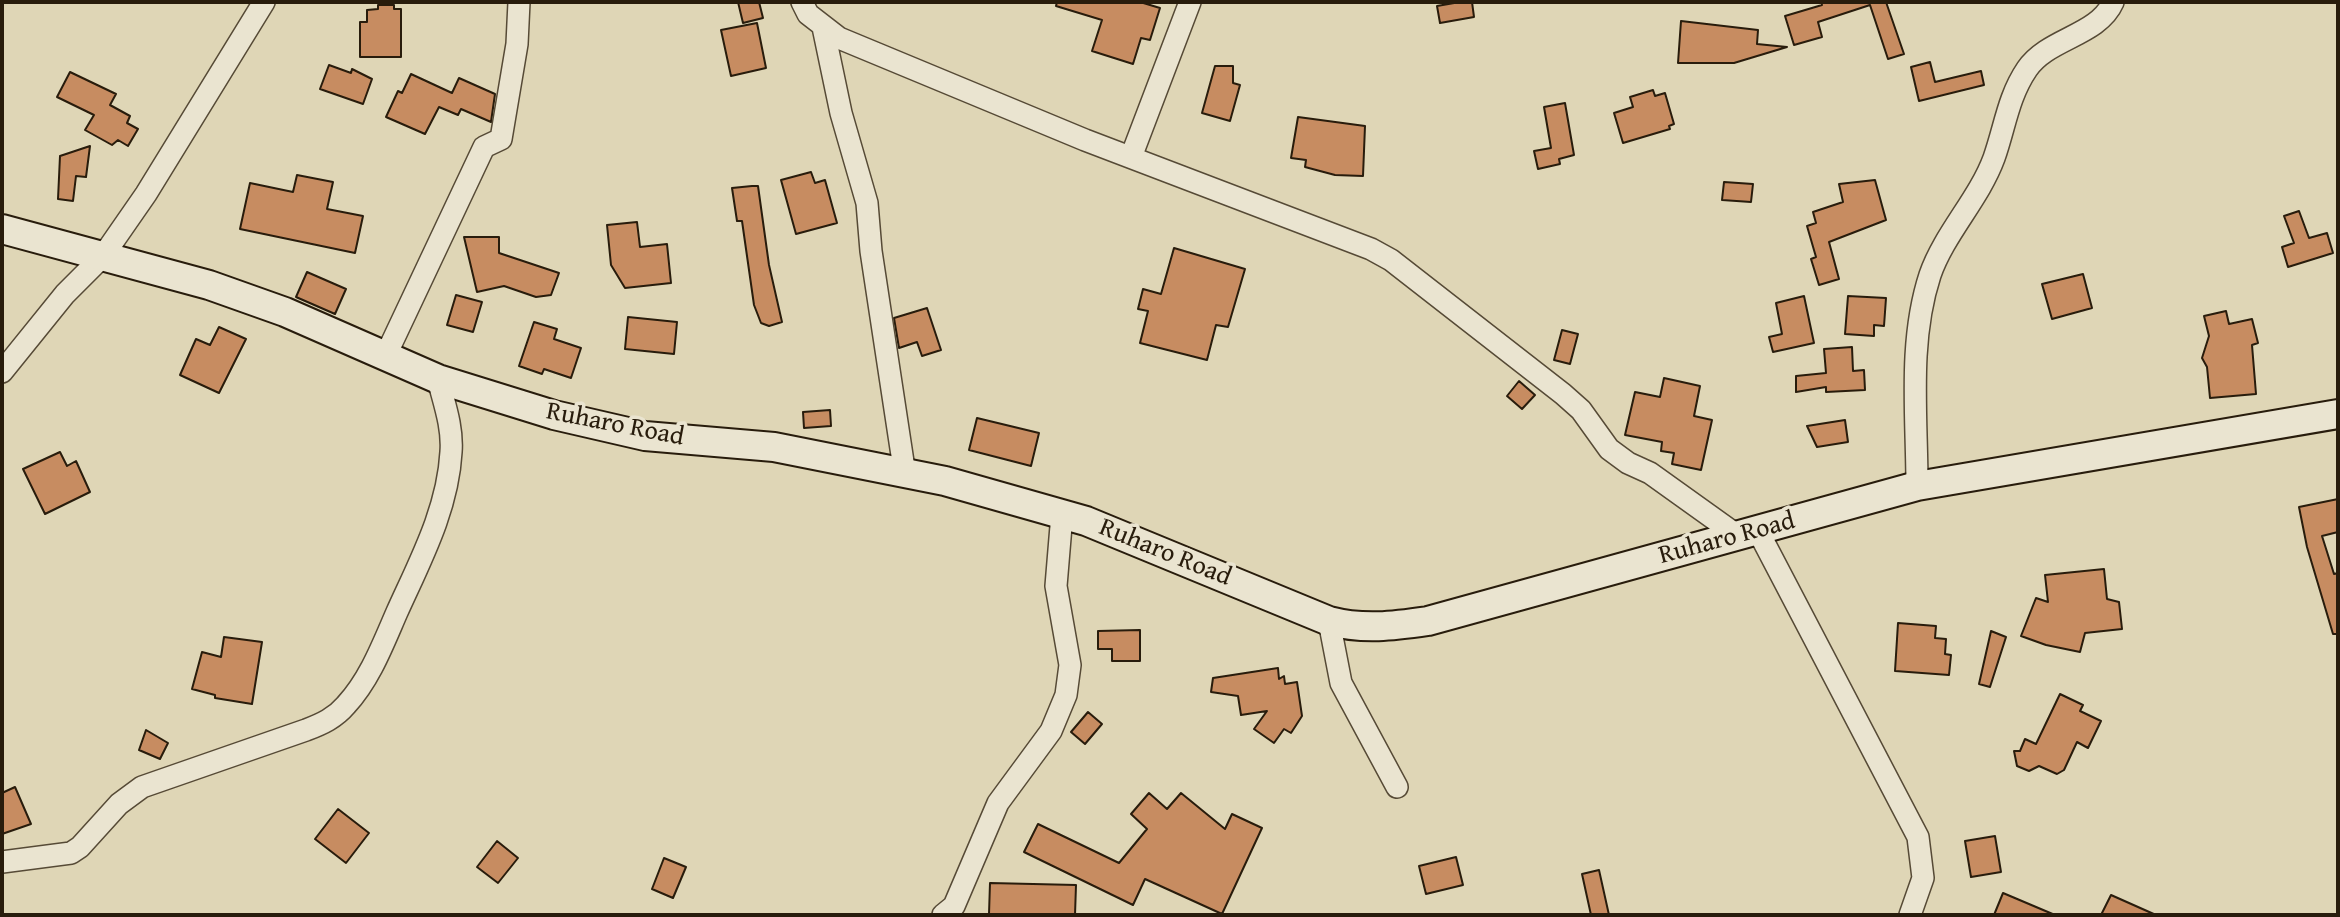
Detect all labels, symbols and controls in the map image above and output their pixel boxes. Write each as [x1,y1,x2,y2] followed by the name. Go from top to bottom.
[543,396,687,454] street label: Ruharo Road
[1656,506,1798,572] street label: Ruharo Road
[1094,512,1236,594] street label: Ruharo Road

